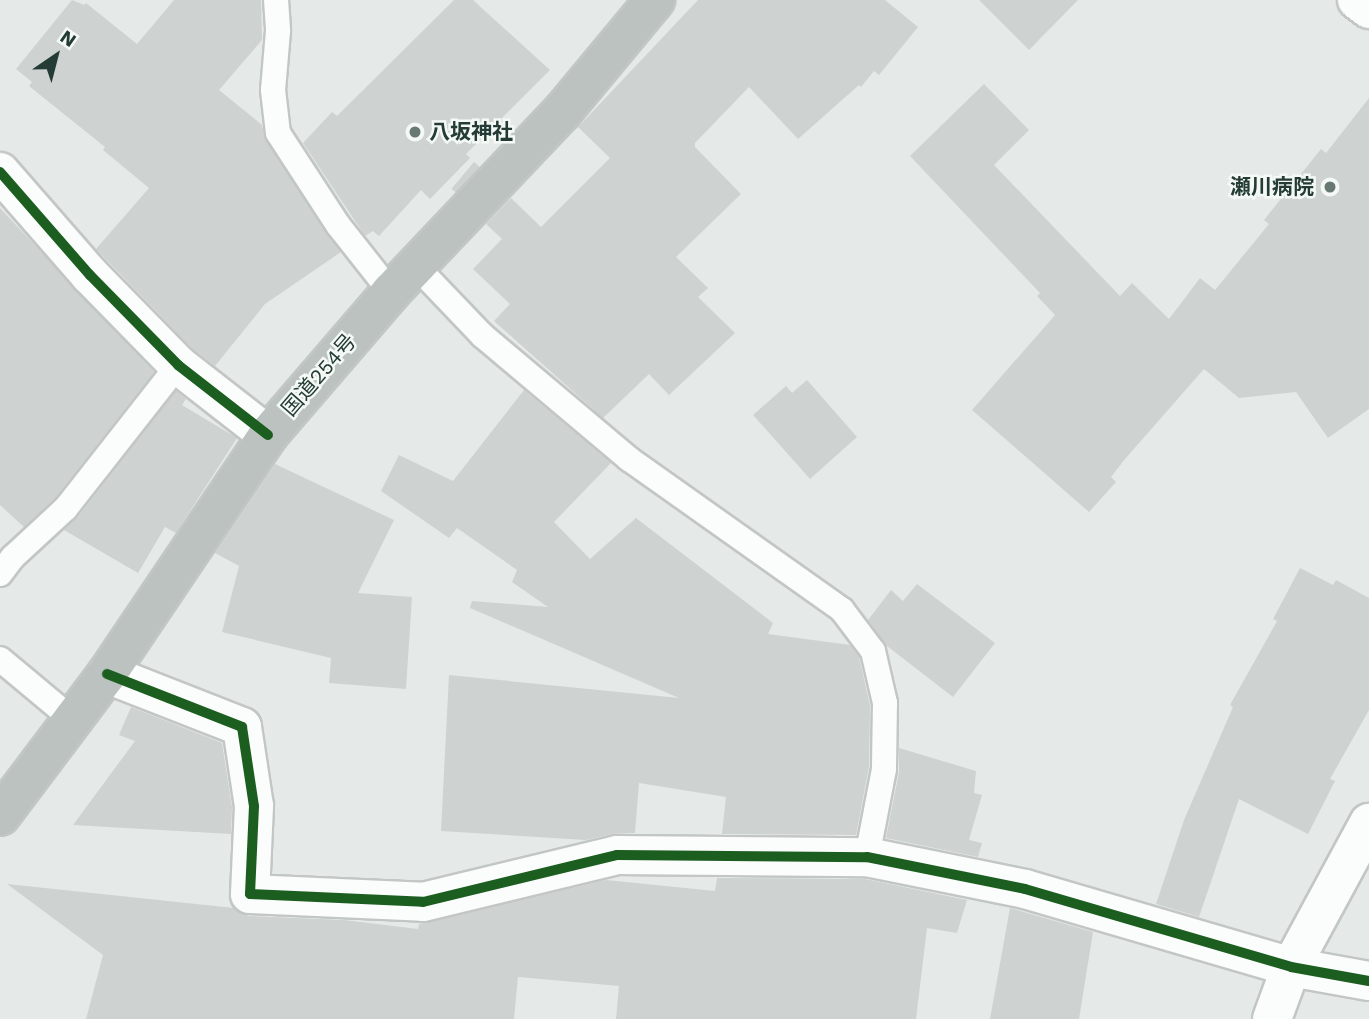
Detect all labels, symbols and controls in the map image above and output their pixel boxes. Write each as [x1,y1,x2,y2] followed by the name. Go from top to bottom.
[21,21,91,91] north arrow
[56,25,81,52] text: N
[429,119,513,145] place label: 八坂神社
[407,124,423,140] marker: 八坂神社
[1230,174,1314,200] place label: 瀬川病院
[1320,177,1340,197] marker: 瀬川病院
[277,329,361,421] street label: 国道254号

